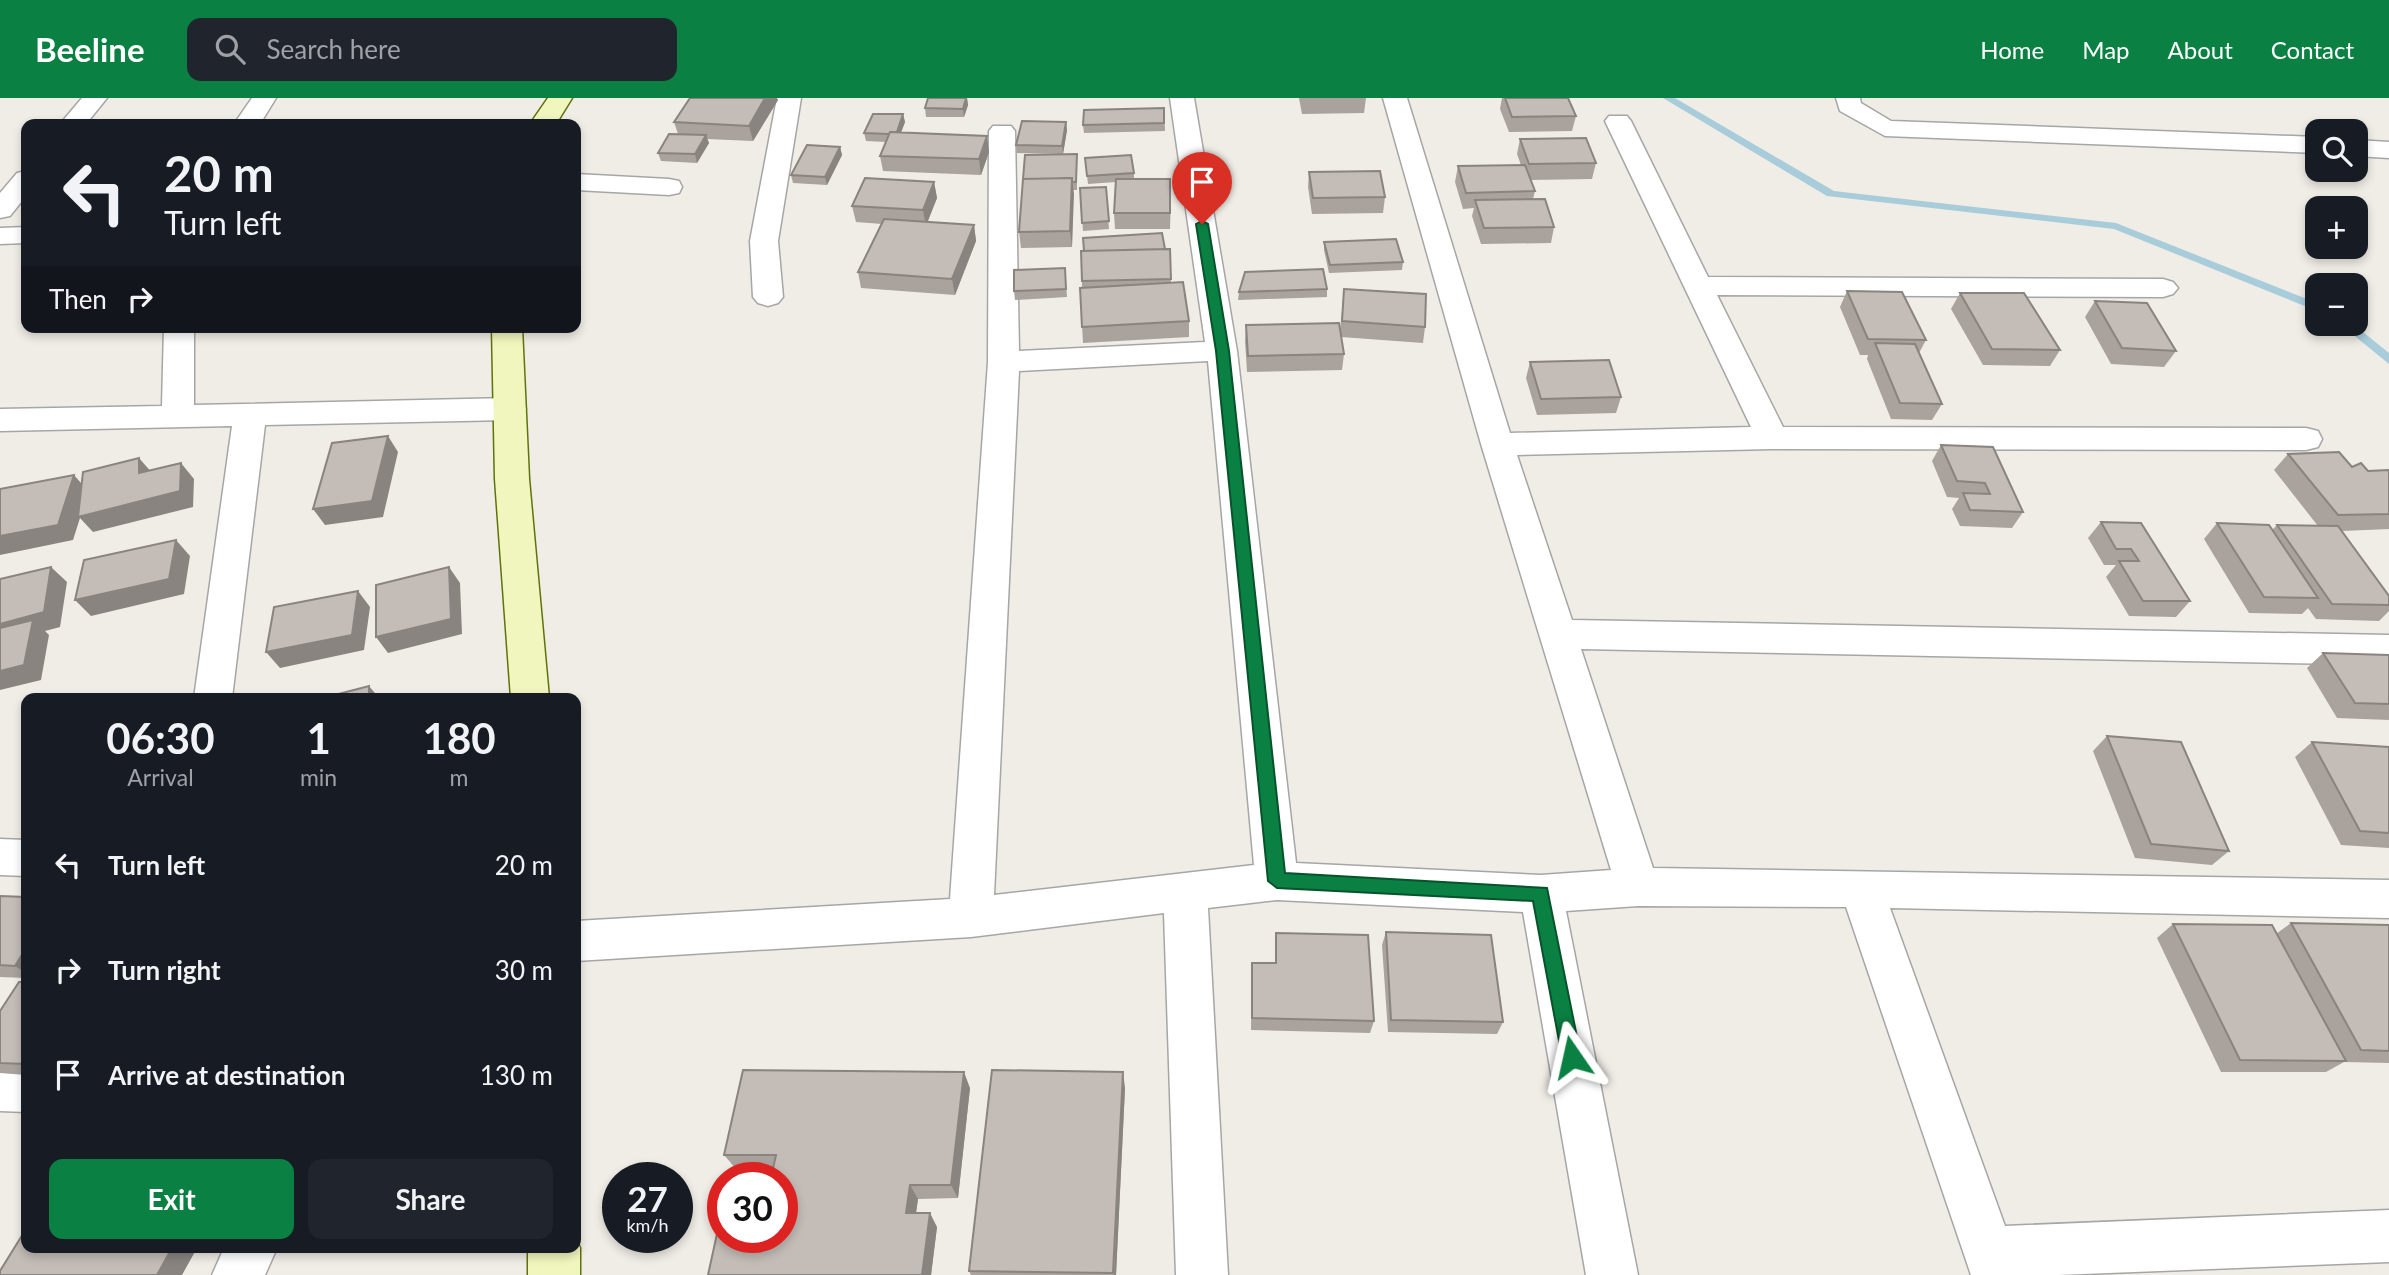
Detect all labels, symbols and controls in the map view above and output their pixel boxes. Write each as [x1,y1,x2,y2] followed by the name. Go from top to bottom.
[187,18,677,81] search box
[35,29,145,69] text: Beeline
[211,30,249,68] icon: search
[267,33,401,65] text: Search here
[1980,35,2044,64] text: Home
[2082,35,2130,64] text: Map
[2168,35,2233,64] text: About
[2271,35,2354,64] text: Contact
[2305,119,2368,336] map controls
[2305,119,2368,182] button: search
[164,144,274,202] text: 20 m
[49,147,140,238] icon: left
[1172,152,1232,224] pin
[1183,163,1221,201] icon: arrive
[2305,196,2368,259] button: +
[164,203,281,242] text: Turn left
[2305,273,2368,336] button: −
[121,280,159,318] icon: right
[49,283,107,315] text: Then
[106,713,215,763] text: 06:30
[306,713,331,763] text: 1
[423,713,496,763] text: 180
[127,763,194,791] text: Arrival
[300,763,337,791] text: min
[450,763,469,791] text: m
[49,846,87,884] icon: left
[108,849,205,881] text: Turn left
[495,849,553,881] text: 20 m
[49,951,87,989] icon: right
[108,954,221,986] text: Turn right
[495,954,553,986] text: 30 m
[1535,1020,1609,1094] position arrow
[49,1056,87,1094] icon: arrive
[108,1059,345,1091] text: Arrive at destination
[480,1059,553,1091] text: 130 m
[49,1159,294,1239] button: Exit
[308,1159,553,1239] button: Share
[707,1162,798,1253] speed limit sign: 30
[627,1177,668,1219] text: 27
[626,1214,669,1236] text: km/h

